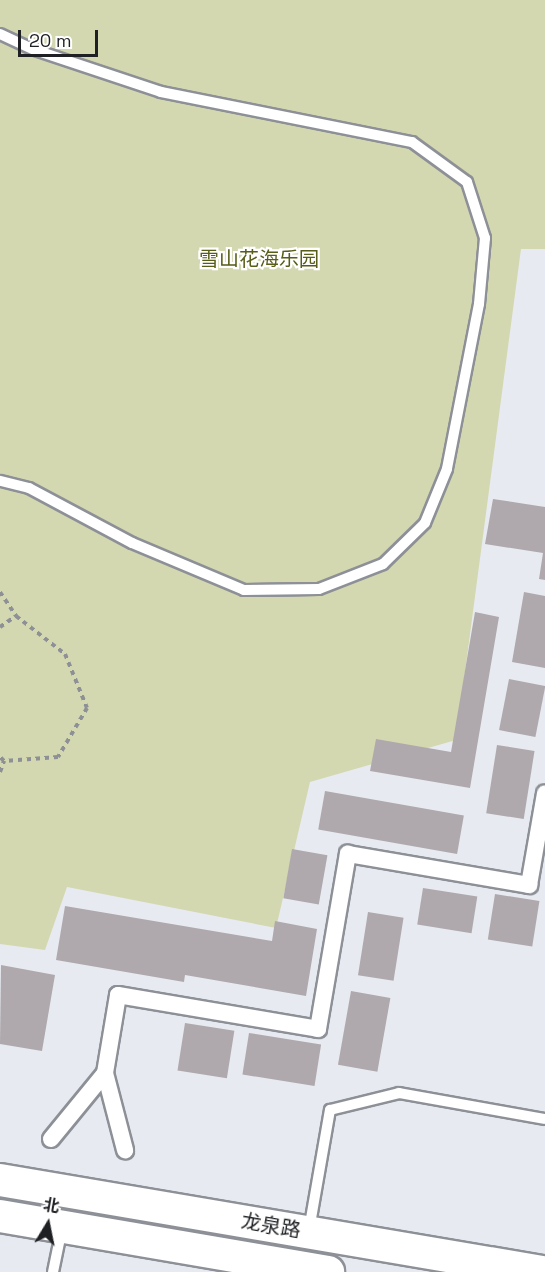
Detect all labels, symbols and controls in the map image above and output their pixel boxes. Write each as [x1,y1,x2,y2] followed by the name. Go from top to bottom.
[21,18,100,56] scale bar
[29,29,72,52] text: 20 m
[199,247,319,271] park label: 雪山花海乐园
[18,1194,78,1254] north arrow
[41,1194,61,1218] text: 北
[239,1209,303,1243] street label: 龙泉路

